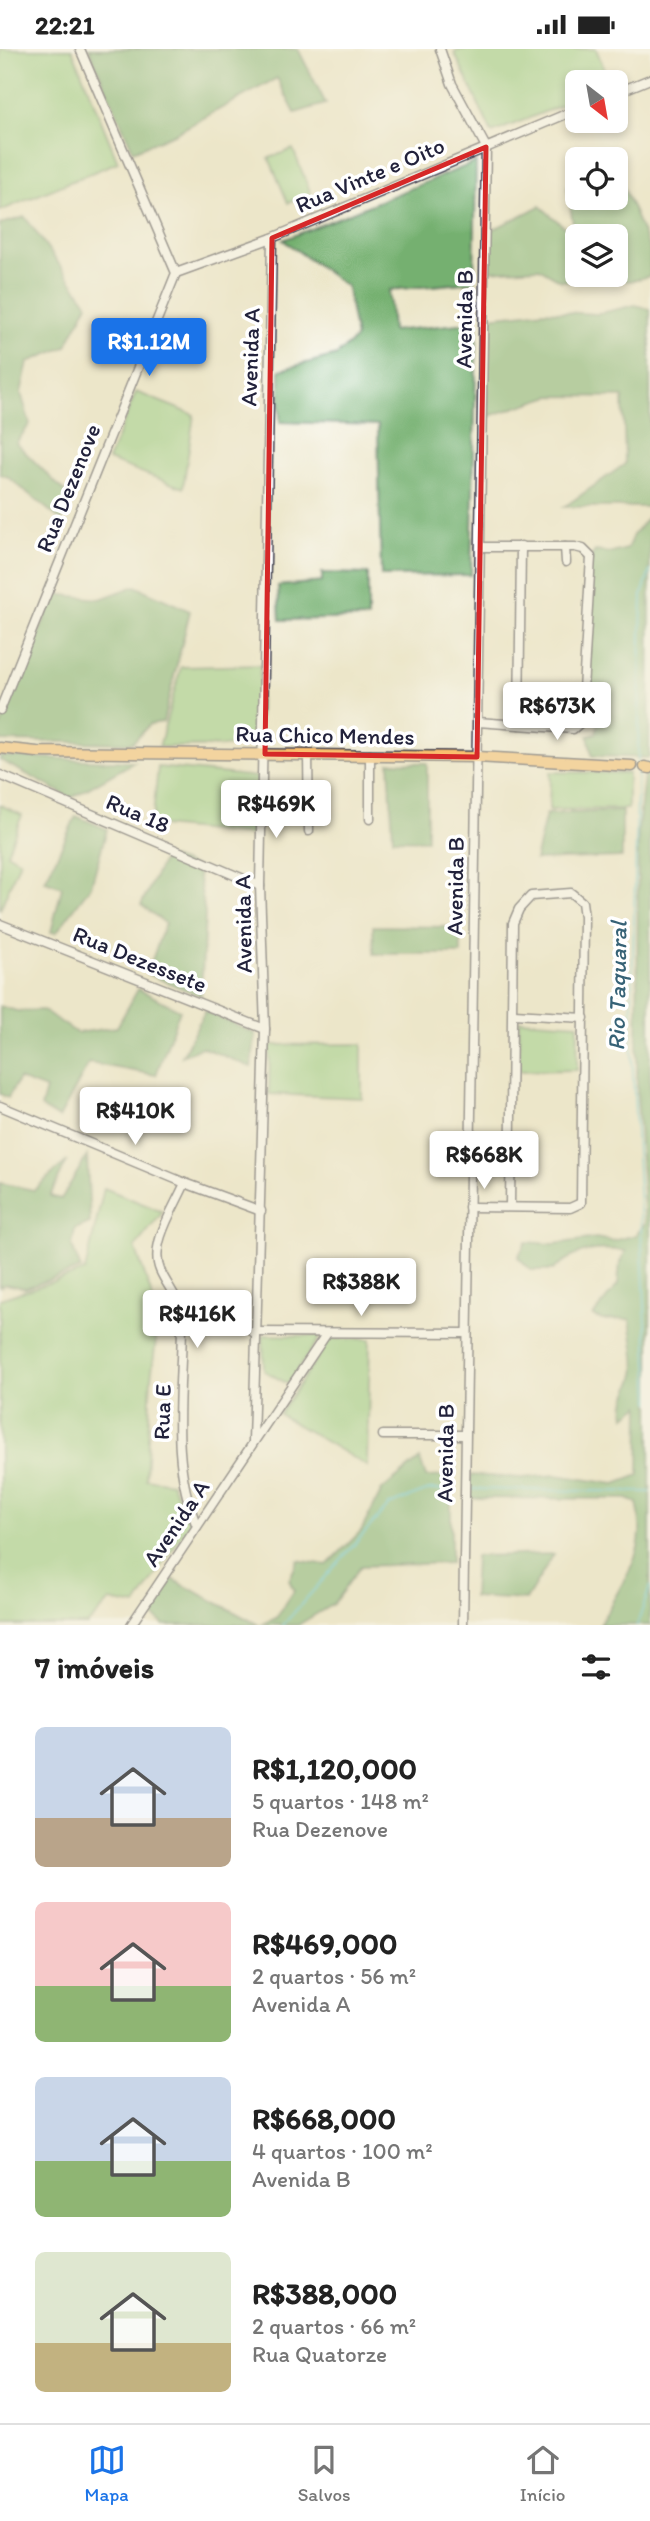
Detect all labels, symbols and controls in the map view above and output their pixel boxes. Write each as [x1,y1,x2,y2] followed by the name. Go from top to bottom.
[35,9,94,41] text: 22:21
[565,70,628,133] north arrow
[565,70,628,287] map controls
[291,131,449,219] street label: Rua Vinte e Oito
[565,147,628,210] button: locate
[565,224,628,287] button: layers
[449,269,479,369] street label: Avenida B
[234,307,266,407] street label: Avenida A
[84,319,214,378] pin: R$1.12M
[107,327,191,355] text: R$1.12M
[30,420,106,556] street label: Rua Dezenove
[500,683,614,742] pin: R$673K
[519,691,595,719] text: R$673K
[235,719,415,751] street label: Rua Chico Mendes
[219,781,333,840] pin: R$469K
[102,787,174,839] street label: Rua 18
[237,789,315,817] text: R$469K
[440,836,470,936] street label: Avenida B
[228,874,258,973] street label: Avenida A
[69,919,211,999] street label: Rua Dezessete
[601,919,633,1051] water label: Rio Taquaral
[78,1087,192,1147] pin: R$410K
[96,1096,174,1124] text: R$410K
[427,1131,541,1191] pin: R$668K
[446,1140,522,1168] text: R$668K
[304,1259,418,1318] pin: R$388K
[322,1267,400,1295] text: R$388K
[140,1291,254,1350] pin: R$416K
[159,1299,235,1327] text: R$416K
[147,1384,177,1440] street label: Rua E
[430,1403,460,1503] street label: Avenida B
[137,1474,215,1572] street label: Avenida A
[577,1648,615,1686] icon: filters
[35,1649,154,1686] text: 7 imóveis
[252,1750,417,1787] text: R$1,120,000
[91,1755,175,1839] icon: home
[252,1787,429,1815] text: 5 quartos · 148 m²
[252,1815,388,1843] text: Rua Dezenove
[252,1925,397,1962] text: R$469,000
[91,1930,175,2014] icon: home
[252,1962,416,1990] text: 2 quartos · 56 m²
[252,1990,351,2018] text: Avenida A
[252,2100,396,2137] text: R$668,000
[91,2105,175,2189] icon: home
[252,2137,433,2165] text: 4 quartos · 100 m²
[252,2165,351,2193] text: Avenida B
[252,2275,397,2312] text: R$388,000
[91,2280,175,2364] icon: home
[252,2312,416,2340] text: 2 quartos · 66 m²
[252,2340,387,2368] text: Rua Quatorze
[84,2441,129,2506] tab: Mapa
[298,2441,351,2506] tab: Salvos
[520,2441,565,2506] tab: Início

